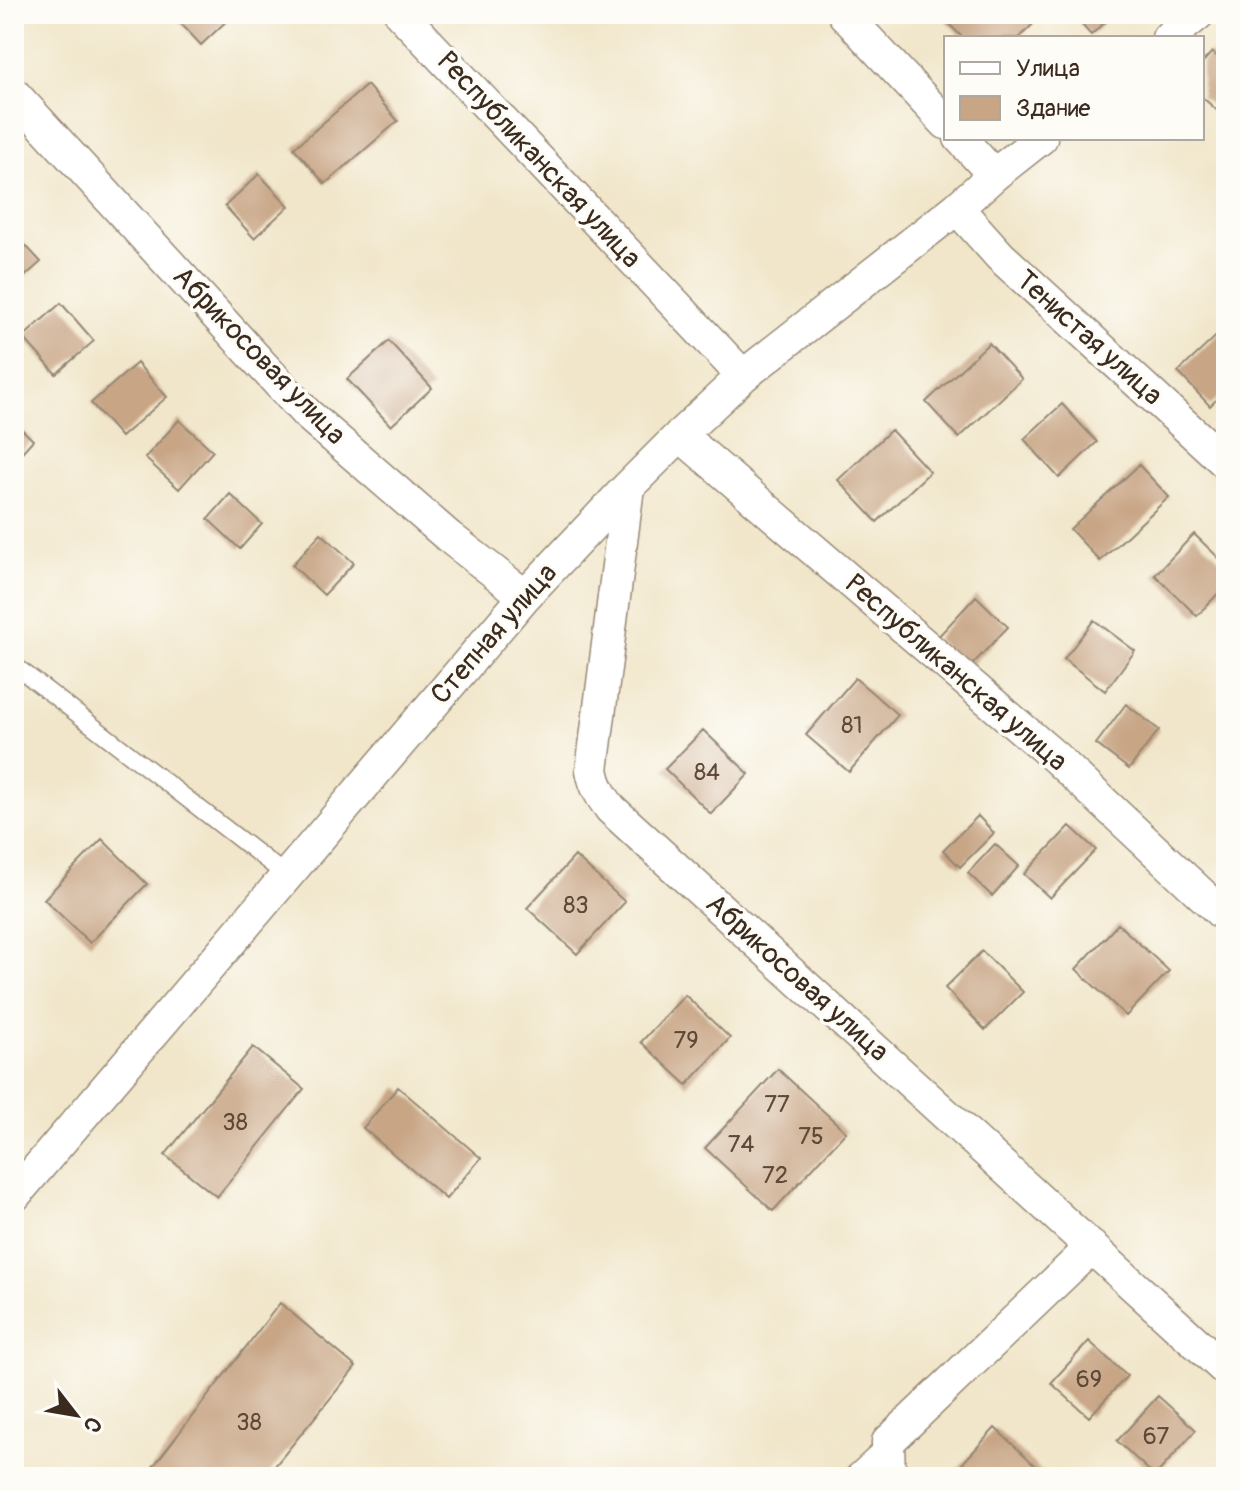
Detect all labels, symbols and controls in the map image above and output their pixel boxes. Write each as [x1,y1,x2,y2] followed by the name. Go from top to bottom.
[944,36,1204,140] legend
[430,44,648,276] street label: Республиканская улица
[1016,54,1080,83] text: Улица
[1016,94,1091,123] text: Здание
[165,260,353,452] street label: Абрикосовая улица
[1008,263,1170,413] street label: Тенистая улица
[423,556,565,712] street label: Степная улица
[838,567,1074,779] street label: Республиканская улица
[841,711,863,740] house number: 81
[694,758,720,787] house number: 84
[698,887,896,1069] street label: Абрикосовая улица
[563,891,589,920] house number: 83
[673,1026,699,1055] house number: 79
[764,1090,790,1119] house number: 77
[222,1108,248,1137] house number: 38
[798,1122,824,1151] house number: 75
[728,1130,754,1159] house number: 74
[762,1161,788,1190] house number: 72
[1076,1365,1102,1394] house number: 69
[36,1375,116,1455] north arrow
[236,1408,262,1437] house number: 38
[77,1412,108,1438] text: С
[1143,1422,1170,1451] house number: 67

